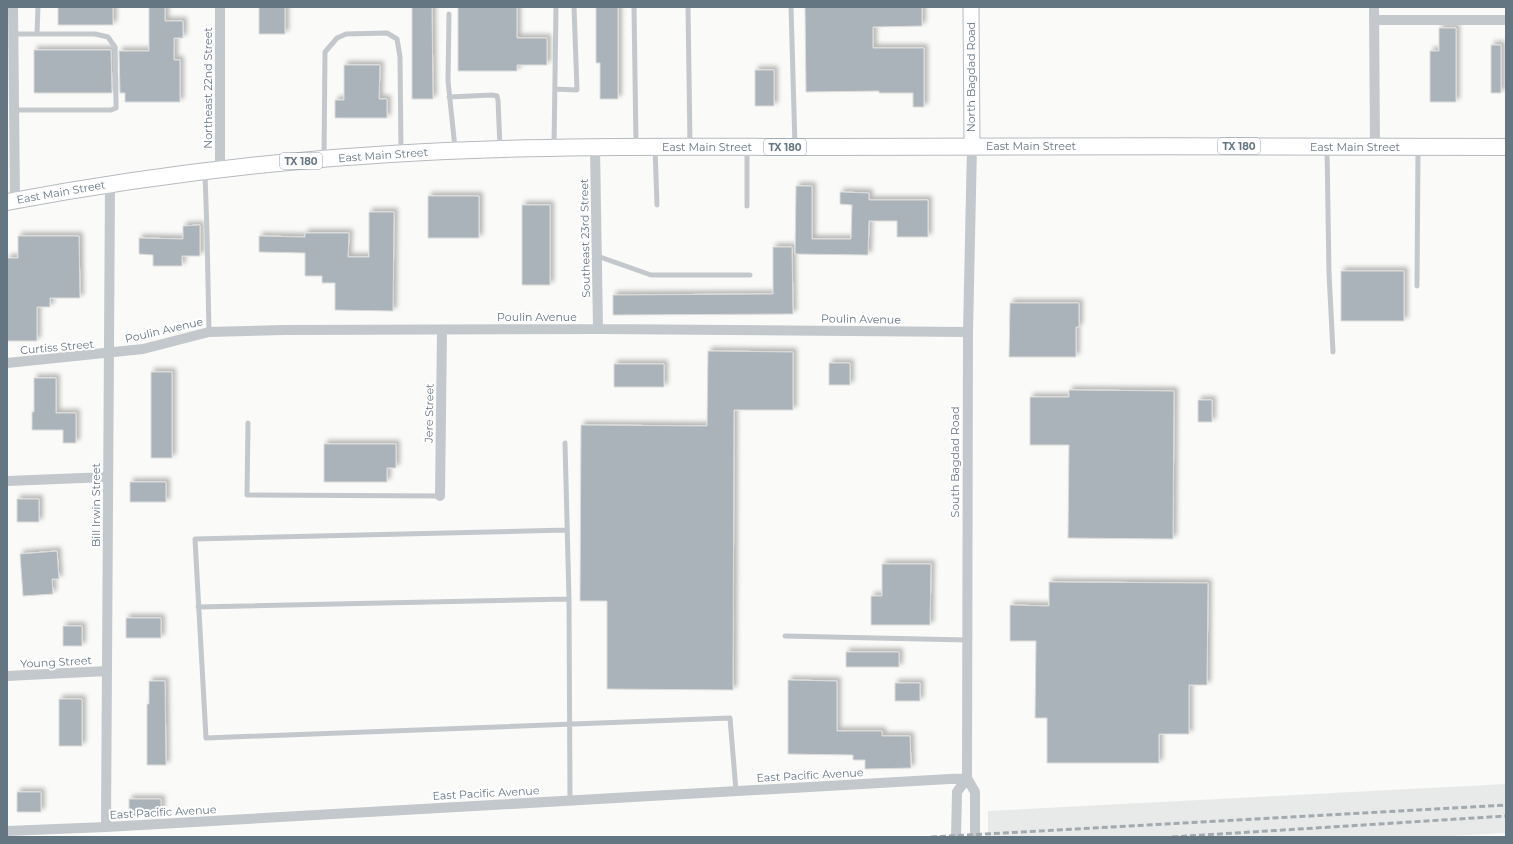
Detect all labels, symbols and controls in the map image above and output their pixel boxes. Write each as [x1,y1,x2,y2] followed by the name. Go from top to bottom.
[964,22,978,132] street label: North Bagdad Road
[201,27,215,149] street label: Northeast 22nd Street
[1218,138,1260,154] road number: TX 180
[764,139,806,155] road number: TX 180
[986,139,1077,153] street label: East Main Street
[662,140,753,154] street label: East Main Street
[1310,140,1401,154] street label: East Main Street
[338,145,429,165] street label: East Main Street
[280,153,322,169] road number: TX 180
[15,177,107,207] street label: East Main Street
[577,178,593,298] street label: Southeast 23rd Street
[497,310,577,324] street label: Poulin Avenue
[821,311,901,327] street label: Poulin Avenue
[124,314,205,346] street label: Poulin Avenue
[20,337,95,357] street label: Curtiss Street
[421,383,437,444] street label: Jere Street
[948,406,962,518] street label: South Bagdad Road
[89,462,103,547] street label: Bill Irwin Street
[20,653,93,671] street label: Young Street
[756,765,864,785] street label: East Pacific Avenue
[432,783,540,803] street label: East Pacific Avenue
[109,802,217,822] street label: East Pacific Avenue

